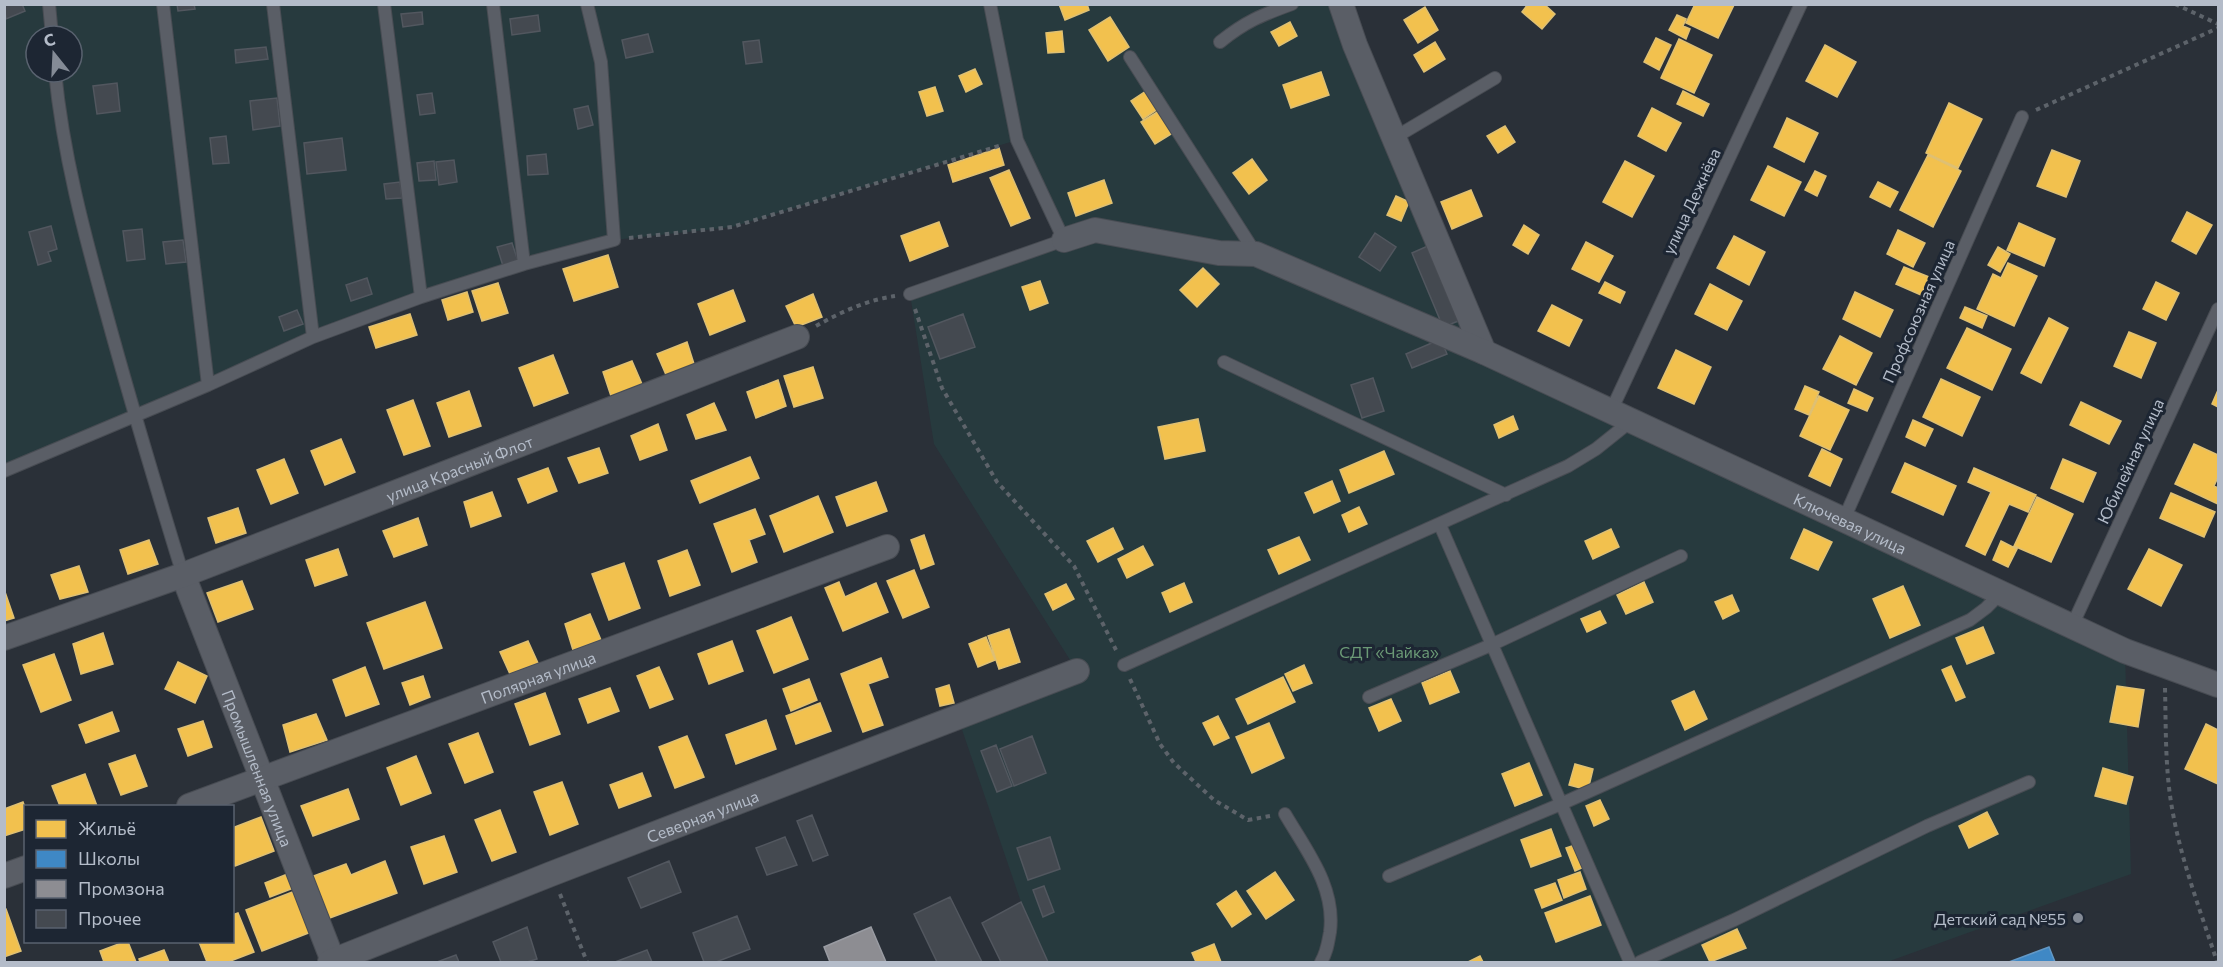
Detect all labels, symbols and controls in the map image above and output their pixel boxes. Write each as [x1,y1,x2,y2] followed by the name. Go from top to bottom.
[24,24,84,84] north arrow
[41,29,57,50] text: С
[1658,145,1724,257] street label: улица Дежнёва
[1878,237,1958,385] street label: Профсоюзная улица
[2093,395,2167,527] street label: Юбилейная улица
[383,431,536,505] street label: улица Красный Флот
[1791,488,1910,557] street label: Ключевая улица
[1339,642,1439,661] park label: СДТ «Чайка»
[478,647,598,707] street label: Полярная улица
[219,687,297,849] street label: Промышленная улица
[644,785,761,846] street label: Северная улица
[24,805,234,943] legend
[78,817,136,839] text: Жильё
[78,847,140,869] text: Школы
[78,877,165,899] text: Промзона
[78,907,141,929] text: Прочее
[1934,909,2066,928] place label: Детский сад №55
[2071,911,2085,925] marker: Детский сад №55

